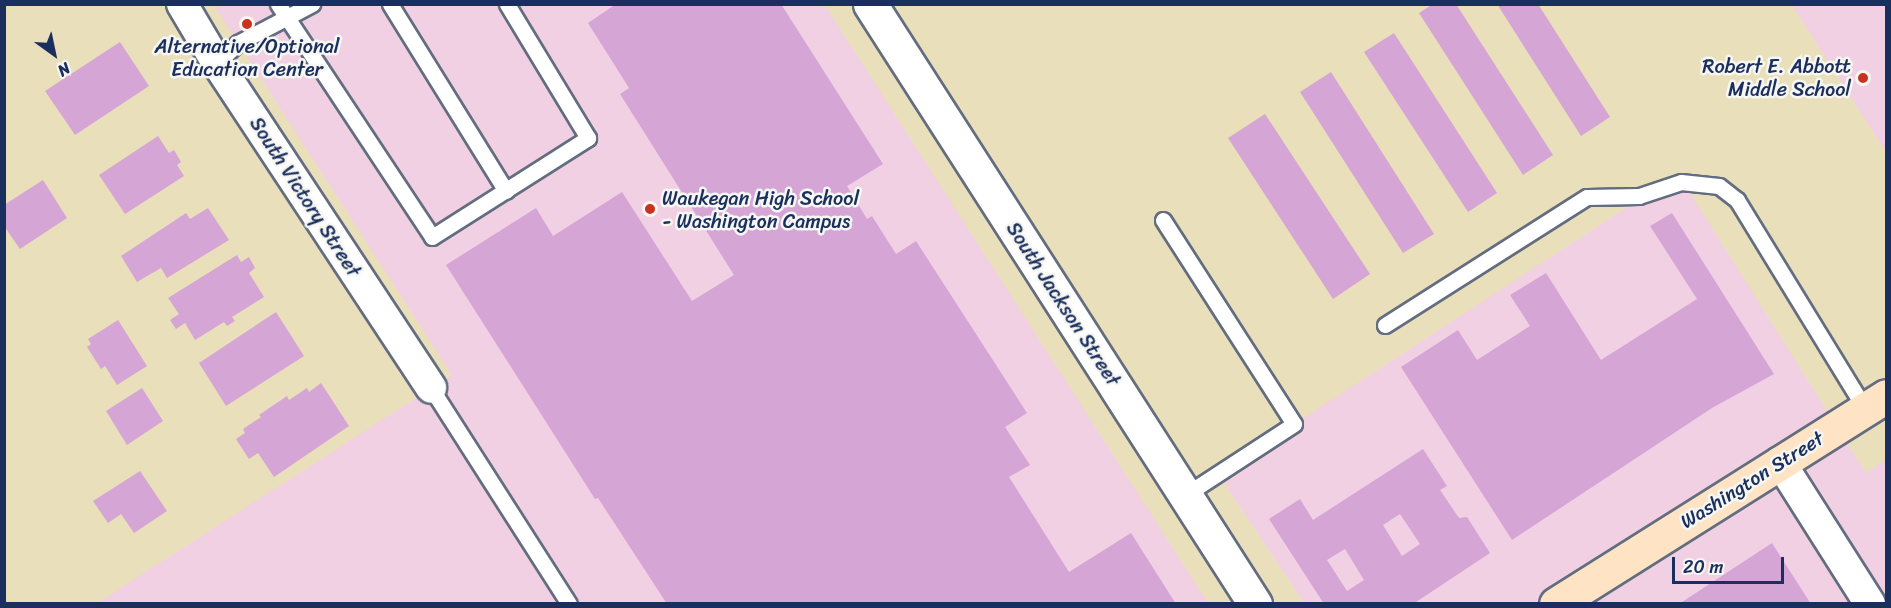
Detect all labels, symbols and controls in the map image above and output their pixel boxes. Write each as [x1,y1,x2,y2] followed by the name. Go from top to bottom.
[240,17,254,31] marker: Alternative/Optional Education Center
[24,24,84,84] north arrow
[154,34,340,81] place label: Alternative/Optional Education Center
[52,54,77,85] text: N
[1702,54,1851,101] place label: Robert E. Abbott Middle School
[1856,71,1870,85] marker: Robert E. Abbott Middle School
[244,112,366,282] street label: South Victory Street
[662,186,859,233] place label: Waukegan High School - Washington Campus
[643,202,657,216] marker: Waukegan High School - Washington Campus
[1001,218,1125,390] street label: South Jackson Street
[1676,426,1828,534] street label: Washington Street
[1675,545,1788,583] scale bar
[1683,551,1723,583] text: 20 m

